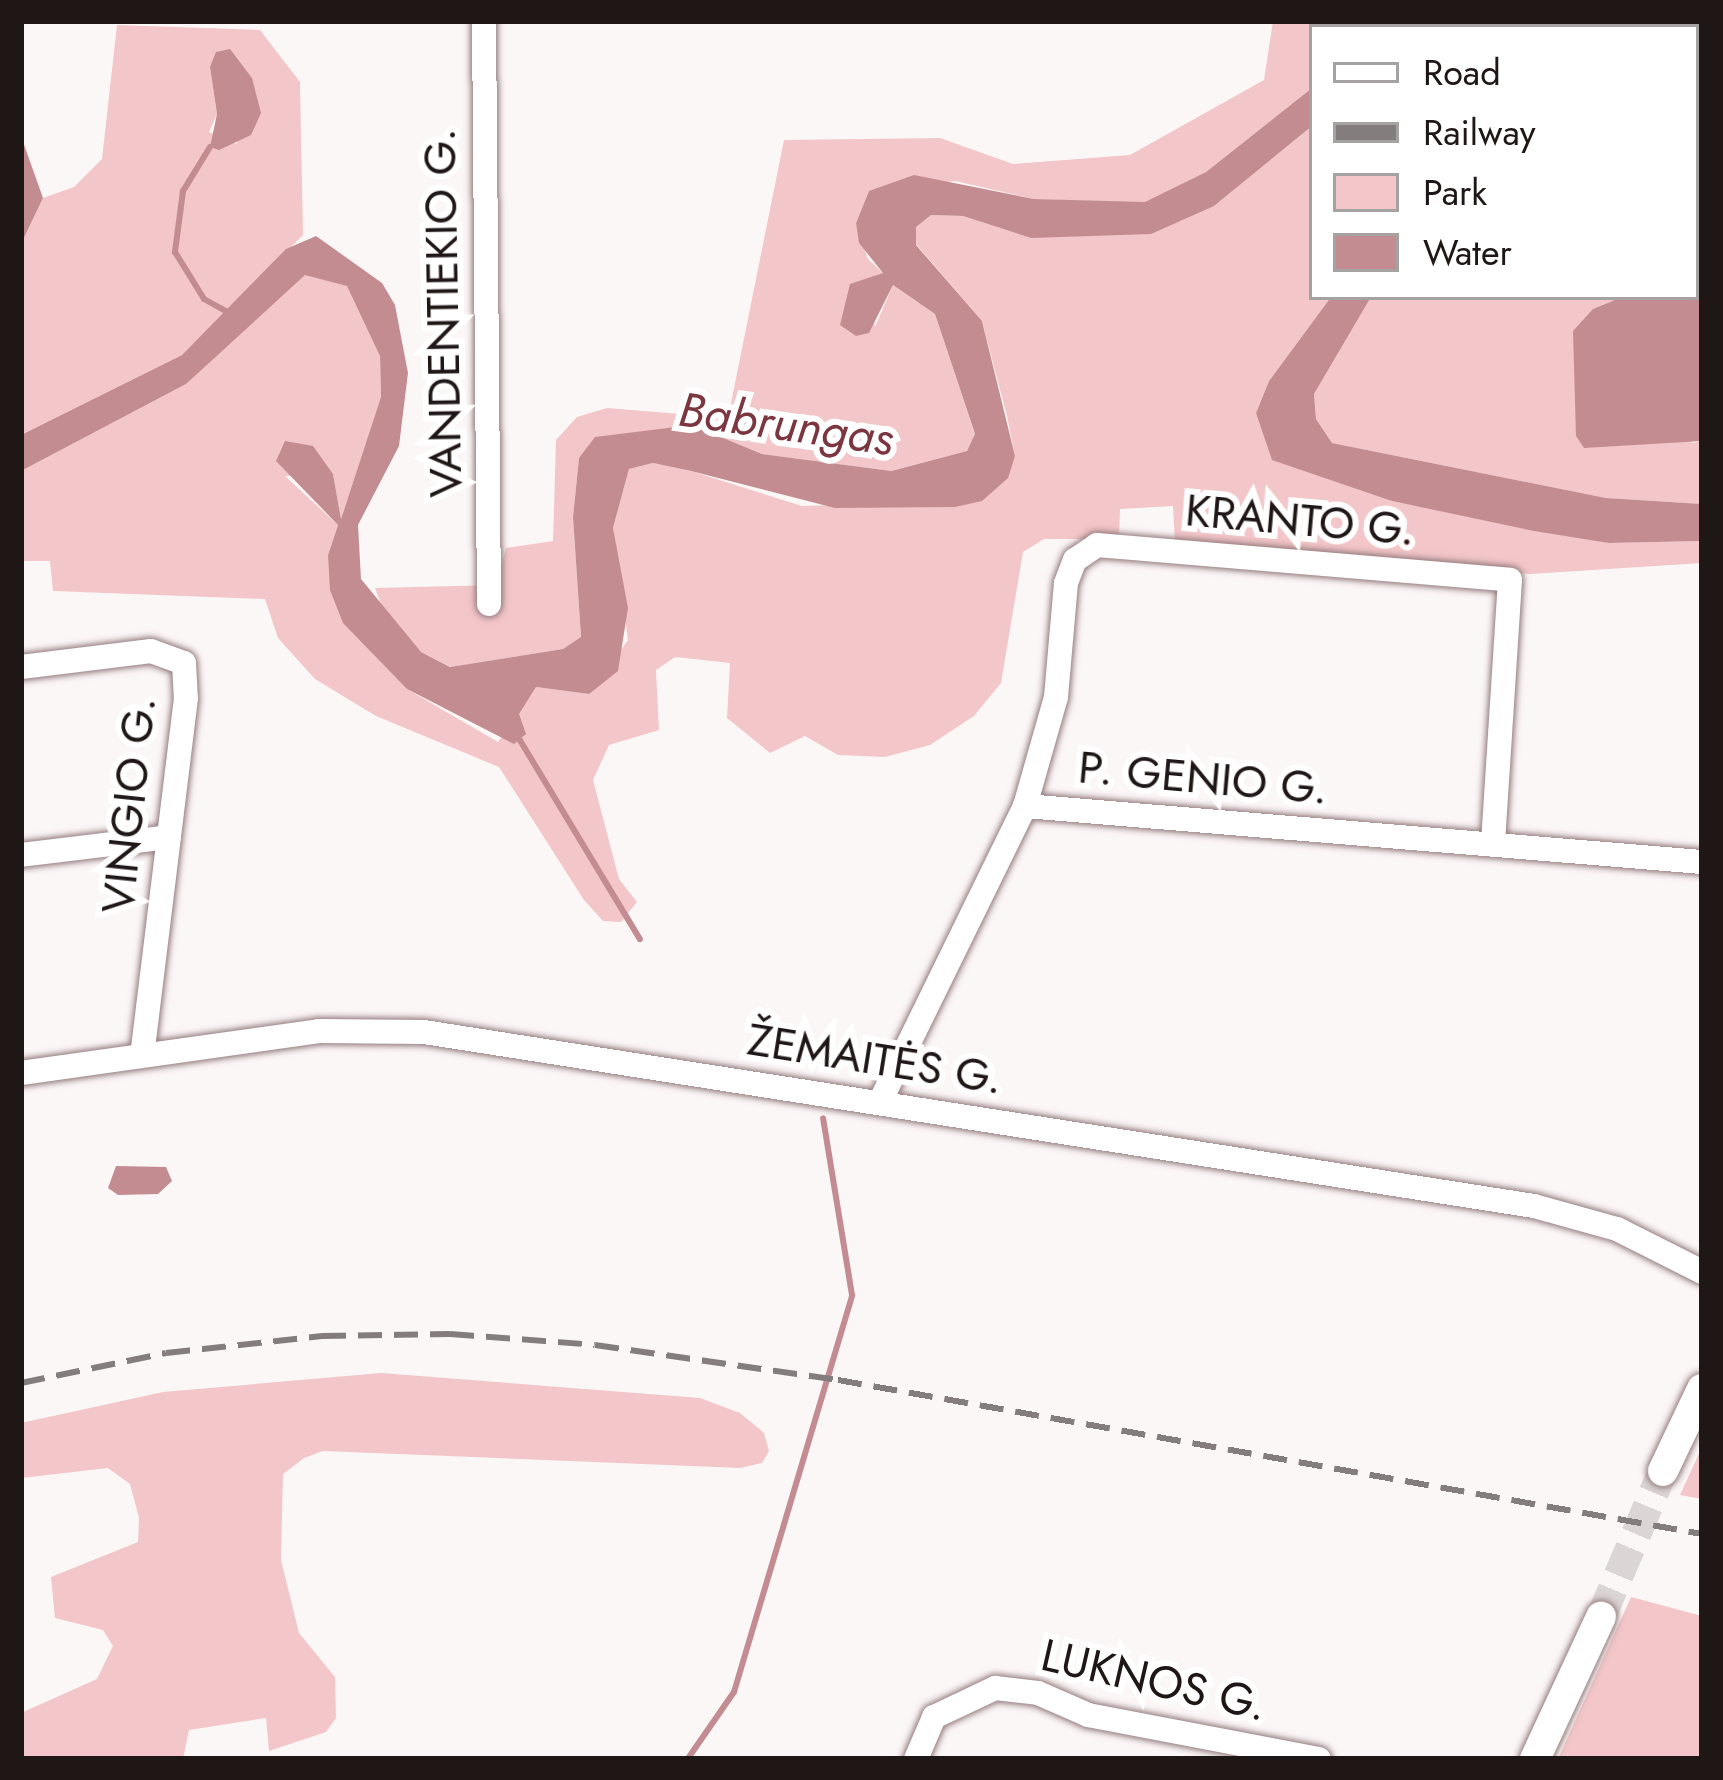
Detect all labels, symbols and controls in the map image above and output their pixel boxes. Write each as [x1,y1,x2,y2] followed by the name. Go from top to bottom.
[1309,24,1699,300] legend
[1423,46,1501,98] text: Road
[1423,106,1536,158] text: Railway
[413,128,473,498] street label: VANDENTIEKIO G.
[1423,166,1487,218] text: Park
[1423,226,1512,278] text: Water
[675,380,897,468] water label: Babrungas
[1183,483,1417,557] street label: KRANTO G.
[91,694,167,916] street label: VINGIO G.
[1076,740,1330,816] street label: P. GENIO G.
[744,1012,1006,1106] street label: ŽEMAITĖS G.
[1036,1628,1272,1732] street label: LUKNOS G.

